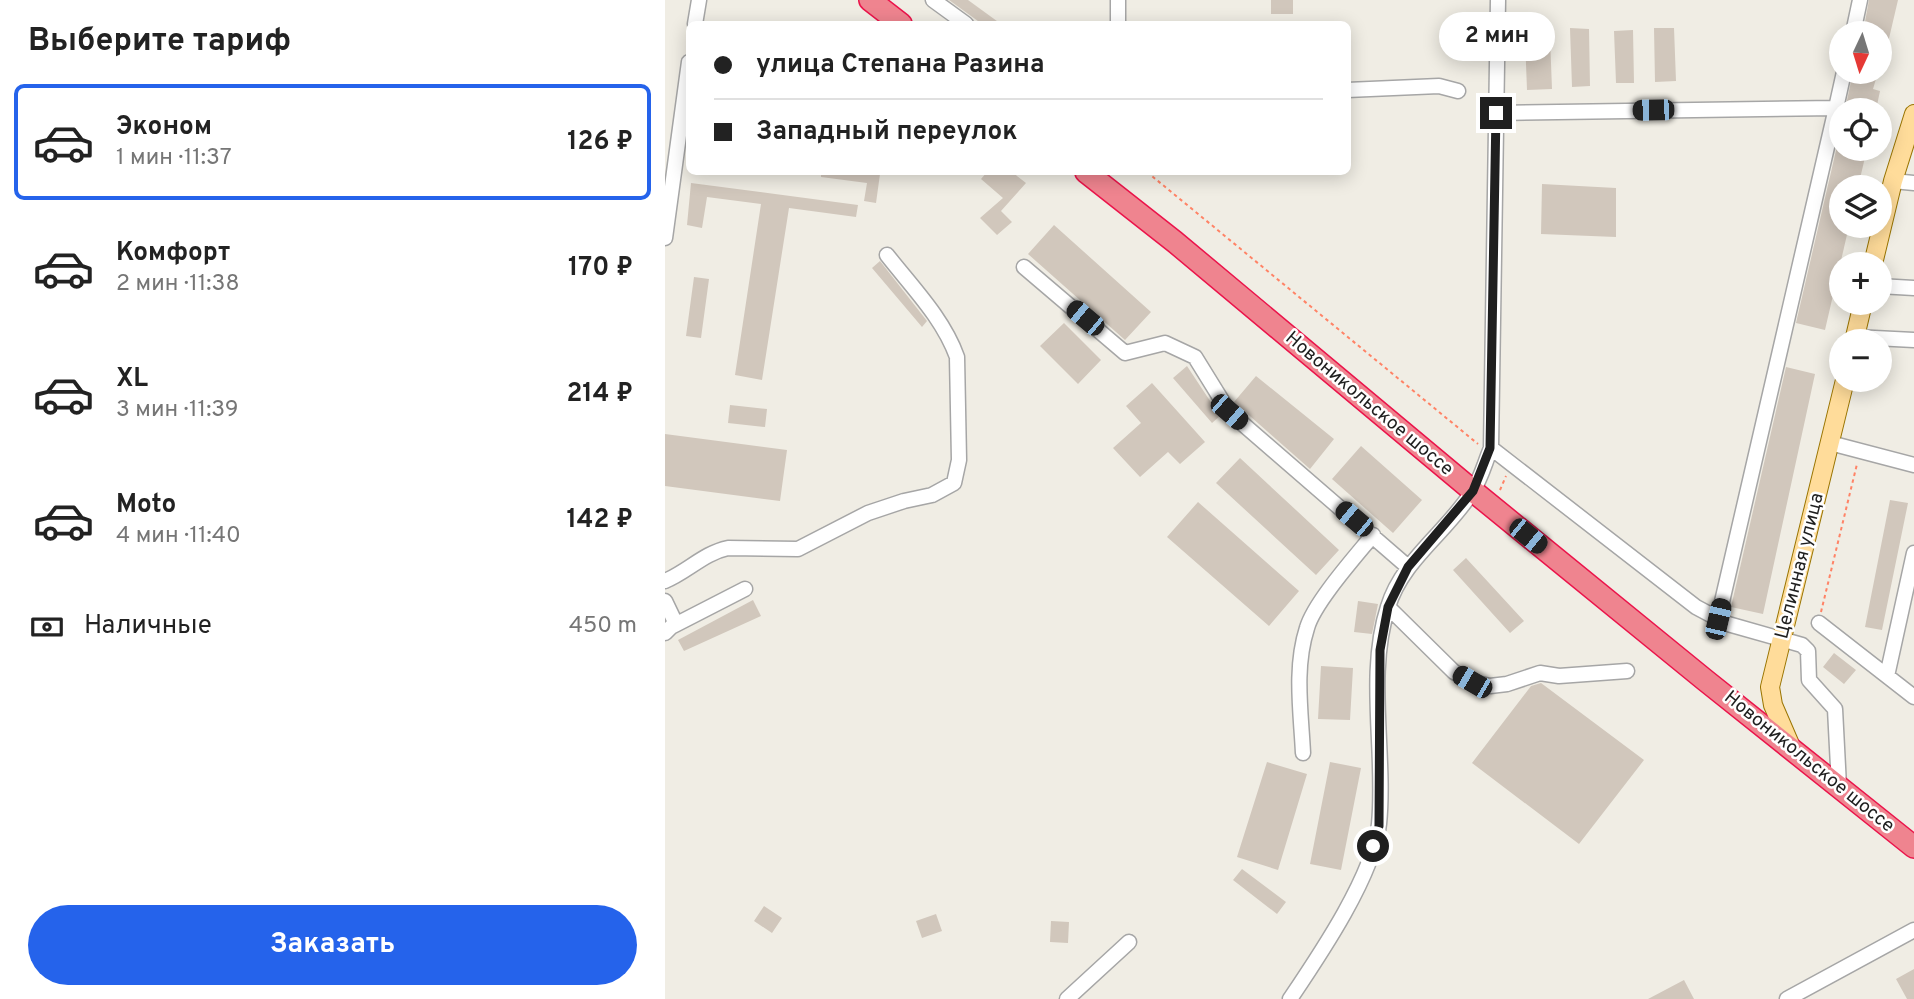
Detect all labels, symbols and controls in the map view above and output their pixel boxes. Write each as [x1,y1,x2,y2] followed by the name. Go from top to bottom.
[1438,11,1554,60] callout: 2 мин
[1829,21,1892,84] north arrow
[1829,21,1892,392] map controls
[28,22,291,62] text: Выберите тариф
[1465,22,1529,51] text: 2 мин
[756,49,1044,82] text: улица Степана Разина
[1480,97,1512,129] route end
[1829,98,1892,161] button: locate
[1632,99,1675,121] car
[32,111,95,174] icon: car
[116,111,212,144] text: Эконом
[756,116,1018,149] text: Западный переулок
[567,126,633,159] text: 126 ₽
[116,144,232,173] text: 1 мин · 11:37
[1829,175,1892,238] button: layers
[32,237,95,300] icon: car
[116,237,230,270] text: Комфорт
[568,252,633,285] text: 170 ₽
[1829,252,1892,315] button: +
[116,270,239,299] text: 2 мин · 11:38
[1063,296,1108,340] car
[1280,327,1458,481] street label: Новоникольское шоссе
[1829,329,1892,392] button: −
[32,363,95,426] icon: car
[116,363,148,396] text: XL
[566,378,633,411] text: 214 ₽
[1207,390,1252,434] car
[116,396,238,425] text: 3 мин · 11:39
[32,489,95,552] icon: car
[116,489,176,522] text: Moto
[1770,490,1830,642] street label: Целинная улица
[1332,497,1377,541] car
[566,504,633,537] text: 142 ₽
[1506,515,1551,557] car
[116,522,241,551] text: 4 мин · 11:40
[1704,596,1733,642] car
[28,608,66,646] icon: cash
[84,610,212,643] text: Наличные
[569,612,637,641] text: 450 m
[1449,662,1496,702] car
[1719,686,1899,838] street label: Новоникольское шоссе
[1357,830,1389,862] route start
[28,905,637,985] button: Заказать

